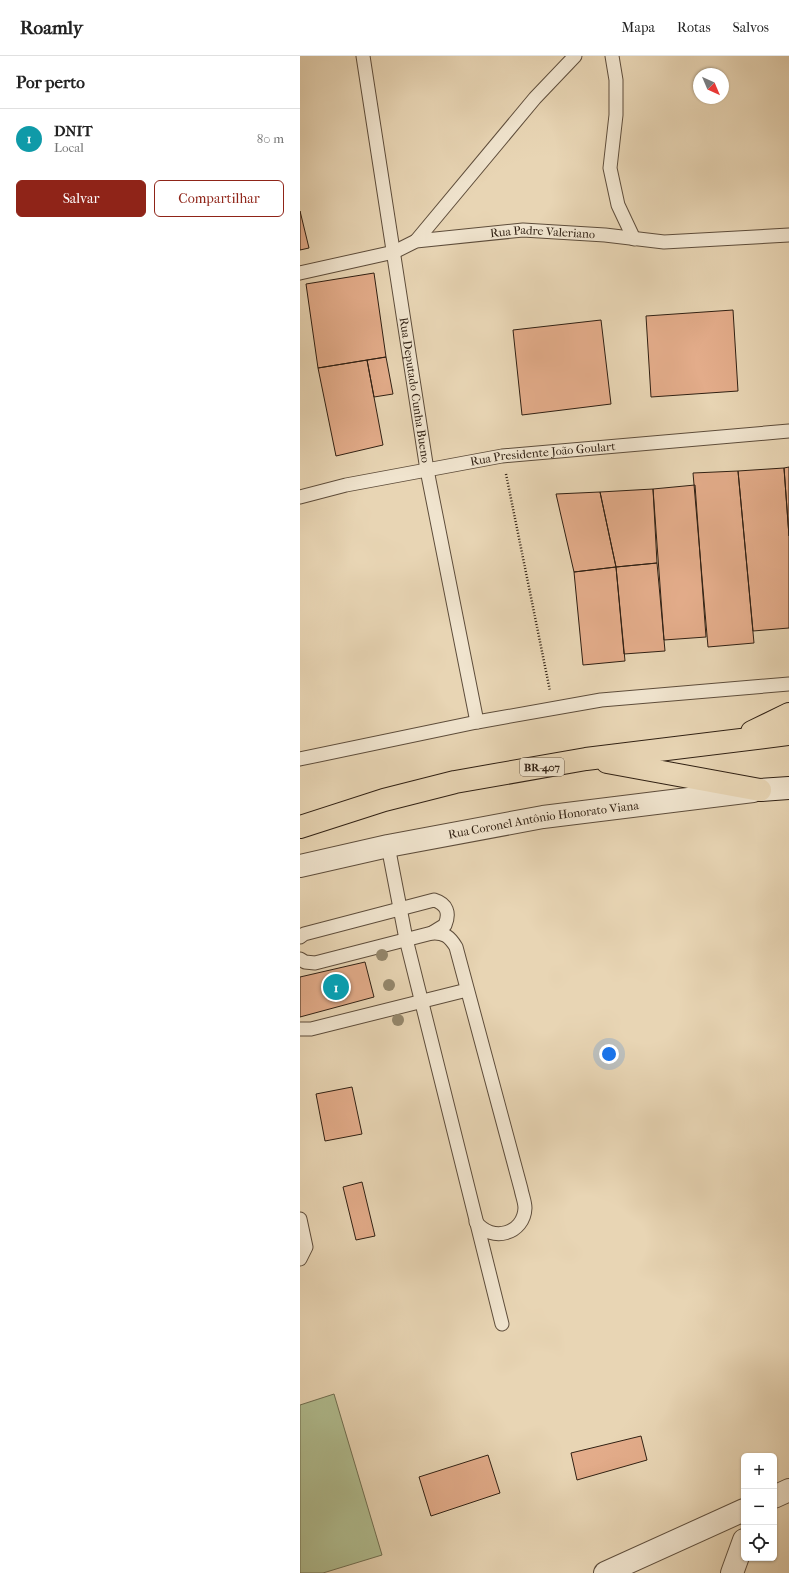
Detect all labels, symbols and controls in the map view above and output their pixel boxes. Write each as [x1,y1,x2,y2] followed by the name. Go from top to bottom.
[20,17,83,39] text: Roamly
[622,19,655,36] text: Mapa
[677,19,711,36] text: Rotas
[733,19,769,36] text: Salvos
[693,68,729,104] north arrow
[16,72,85,92] text: Por perto
[54,122,93,140] text: DNIT
[27,131,31,146] text: 1
[257,131,284,146] text: 80 m
[54,140,84,155] text: Local
[16,180,146,217] button: Salvar
[154,180,284,217] button: Compartilhar
[489,223,595,241] street label: Rua Padre Valeriano
[396,316,433,464] street label: Rua Deputado Cunha Bueno
[469,439,617,469] street label: Rua Presidente João Goulart
[520,758,564,776] road number: BR-407
[447,798,640,842] street label: Rua Coronel Antônio Honorato Viana
[323,972,349,1002] pin: 1
[599,1044,619,1064] your location
[741,1453,777,1561] map controls
[741,1453,777,1489] button: +
[741,1489,777,1525] button: −
[741,1525,777,1561] button: locate

